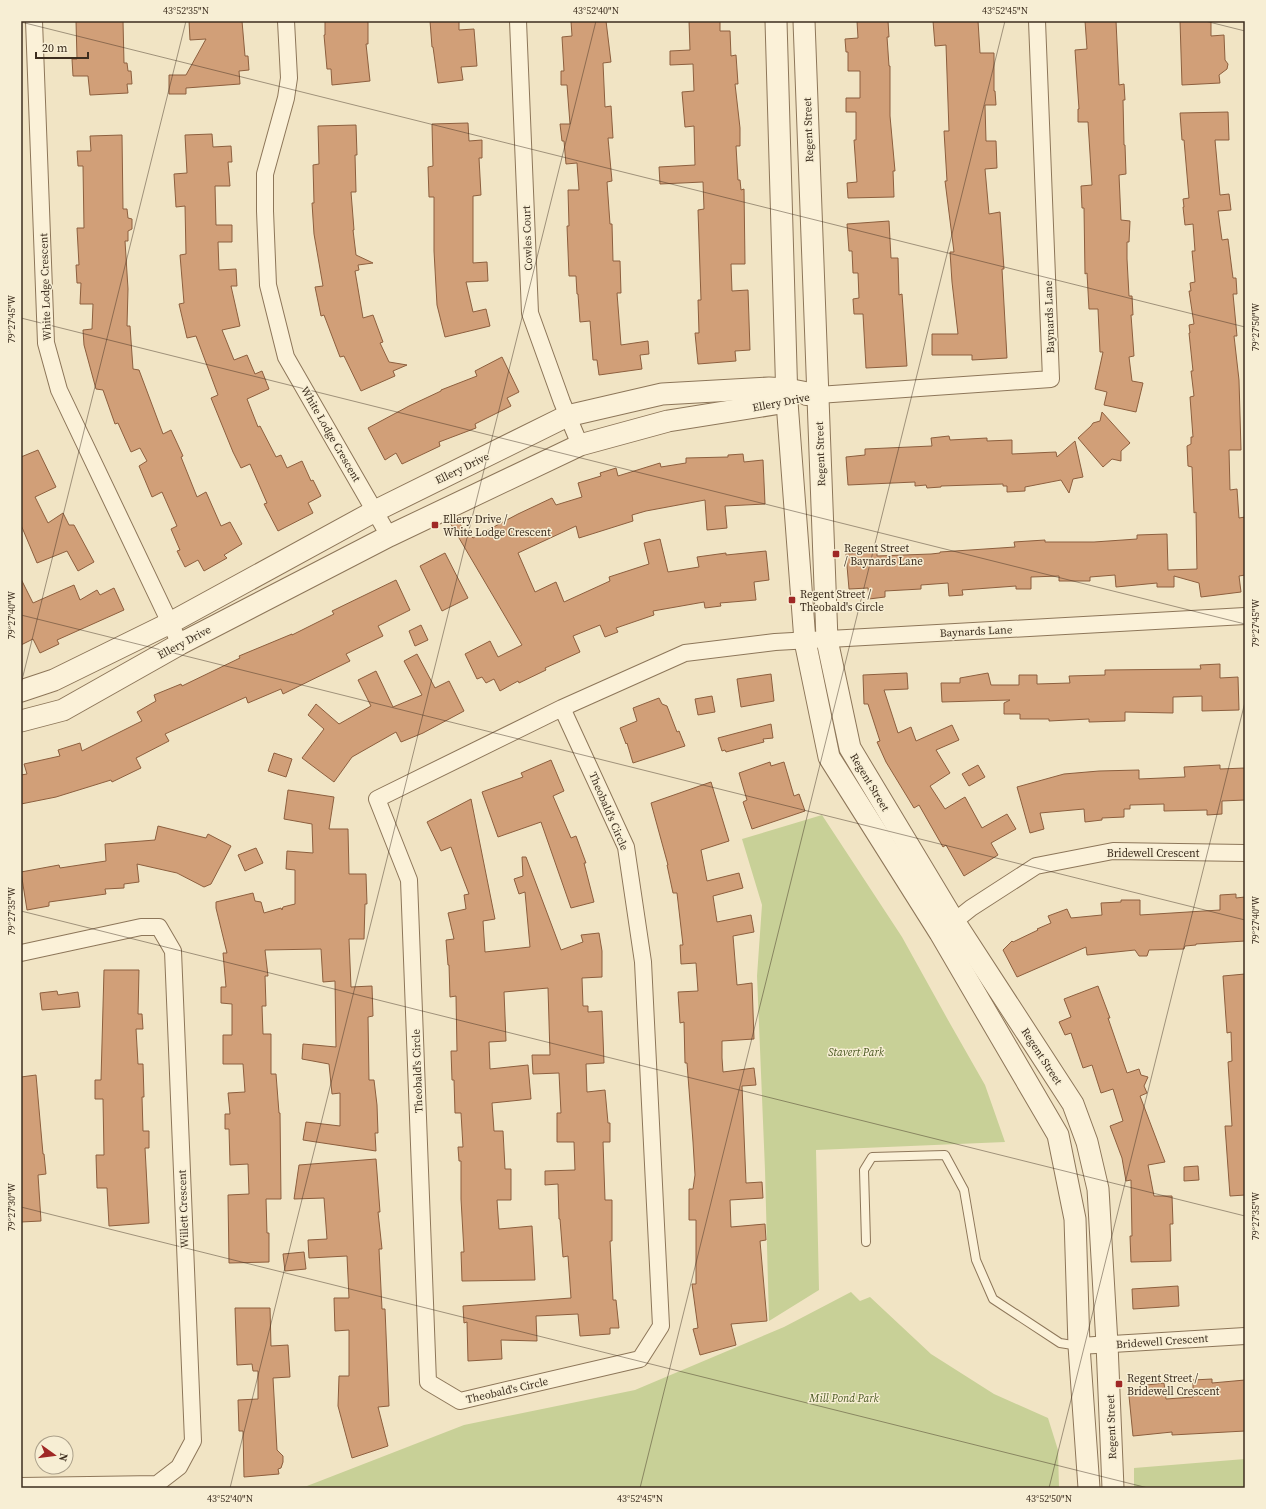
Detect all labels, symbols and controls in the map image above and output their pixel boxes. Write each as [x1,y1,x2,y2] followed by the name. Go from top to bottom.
[163,4,209,17] text: 43°52'35"N
[573,4,619,17] text: 43°52'40"N
[982,4,1028,17] text: 43°52'45"N
[36,34,88,60] scale bar
[42,40,68,56] text: 20 m
[800,97,817,163] street label: Regent Street
[519,205,536,271] street label: Cowles Court
[36,232,55,341] street label: White Lodge Crescent
[1041,280,1058,354] street label: Baynards Lane
[5,294,18,343] text: 79°27'45"W
[1249,302,1262,351] text: 79°27'50"W
[297,384,364,485] street label: White Lodge Crescent
[751,389,812,415] street label: Ellery Drive
[812,421,829,487] street label: Regent Street
[433,449,492,488] street label: Ellery Drive
[443,512,551,540] place label: Ellery Drive / White Lodge Crescent
[430,520,440,530] marker: Ellery Drive / White Lodge Crescent
[844,541,923,569] place label: Regent Street / Baynards Lane
[831,549,841,559] marker: Regent Street / Baynards Lane
[800,587,884,615] place label: Regent Street / Theobald's Circle
[5,590,18,639] text: 79°27'40"W
[787,595,797,605] marker: Regent Street / Theobald's Circle
[1249,598,1262,647] text: 79°27'45"W
[155,622,214,663] street label: Ellery Drive
[939,622,1013,641] street label: Baynards Lane
[846,751,893,814] street label: Regent Street
[585,770,632,853] street label: Theobald's Circle
[1107,846,1200,861] street label: Bridewell Crescent
[5,886,18,935] text: 79°27'35"W
[1249,895,1262,944] text: 79°27'40"W
[1018,1025,1066,1088] street label: Regent Street
[409,1028,426,1113] street label: Theobald's Circle
[828,1045,885,1060] park label: Stavert Park
[175,1169,192,1249] street label: Willett Crescent
[5,1182,18,1231] text: 79°27'30"W
[1249,1191,1262,1240] text: 79°27'35"W
[1115,1331,1209,1352] street label: Bridewell Crescent
[1127,1371,1220,1399] place label: Regent Street / Bridewell Crescent
[465,1374,550,1407] street label: Theobald's Circle
[1114,1379,1124,1389] marker: Regent Street / Bridewell Crescent
[808,1391,879,1406] park label: Mill Pond Park
[1103,1394,1120,1460] street label: Regent Street
[34,1435,74,1475] north arrow
[55,1452,71,1463] text: N
[207,1492,253,1505] text: 43°52'40"N
[617,1492,663,1505] text: 43°52'45"N
[1026,1492,1072,1505] text: 43°52'50"N

